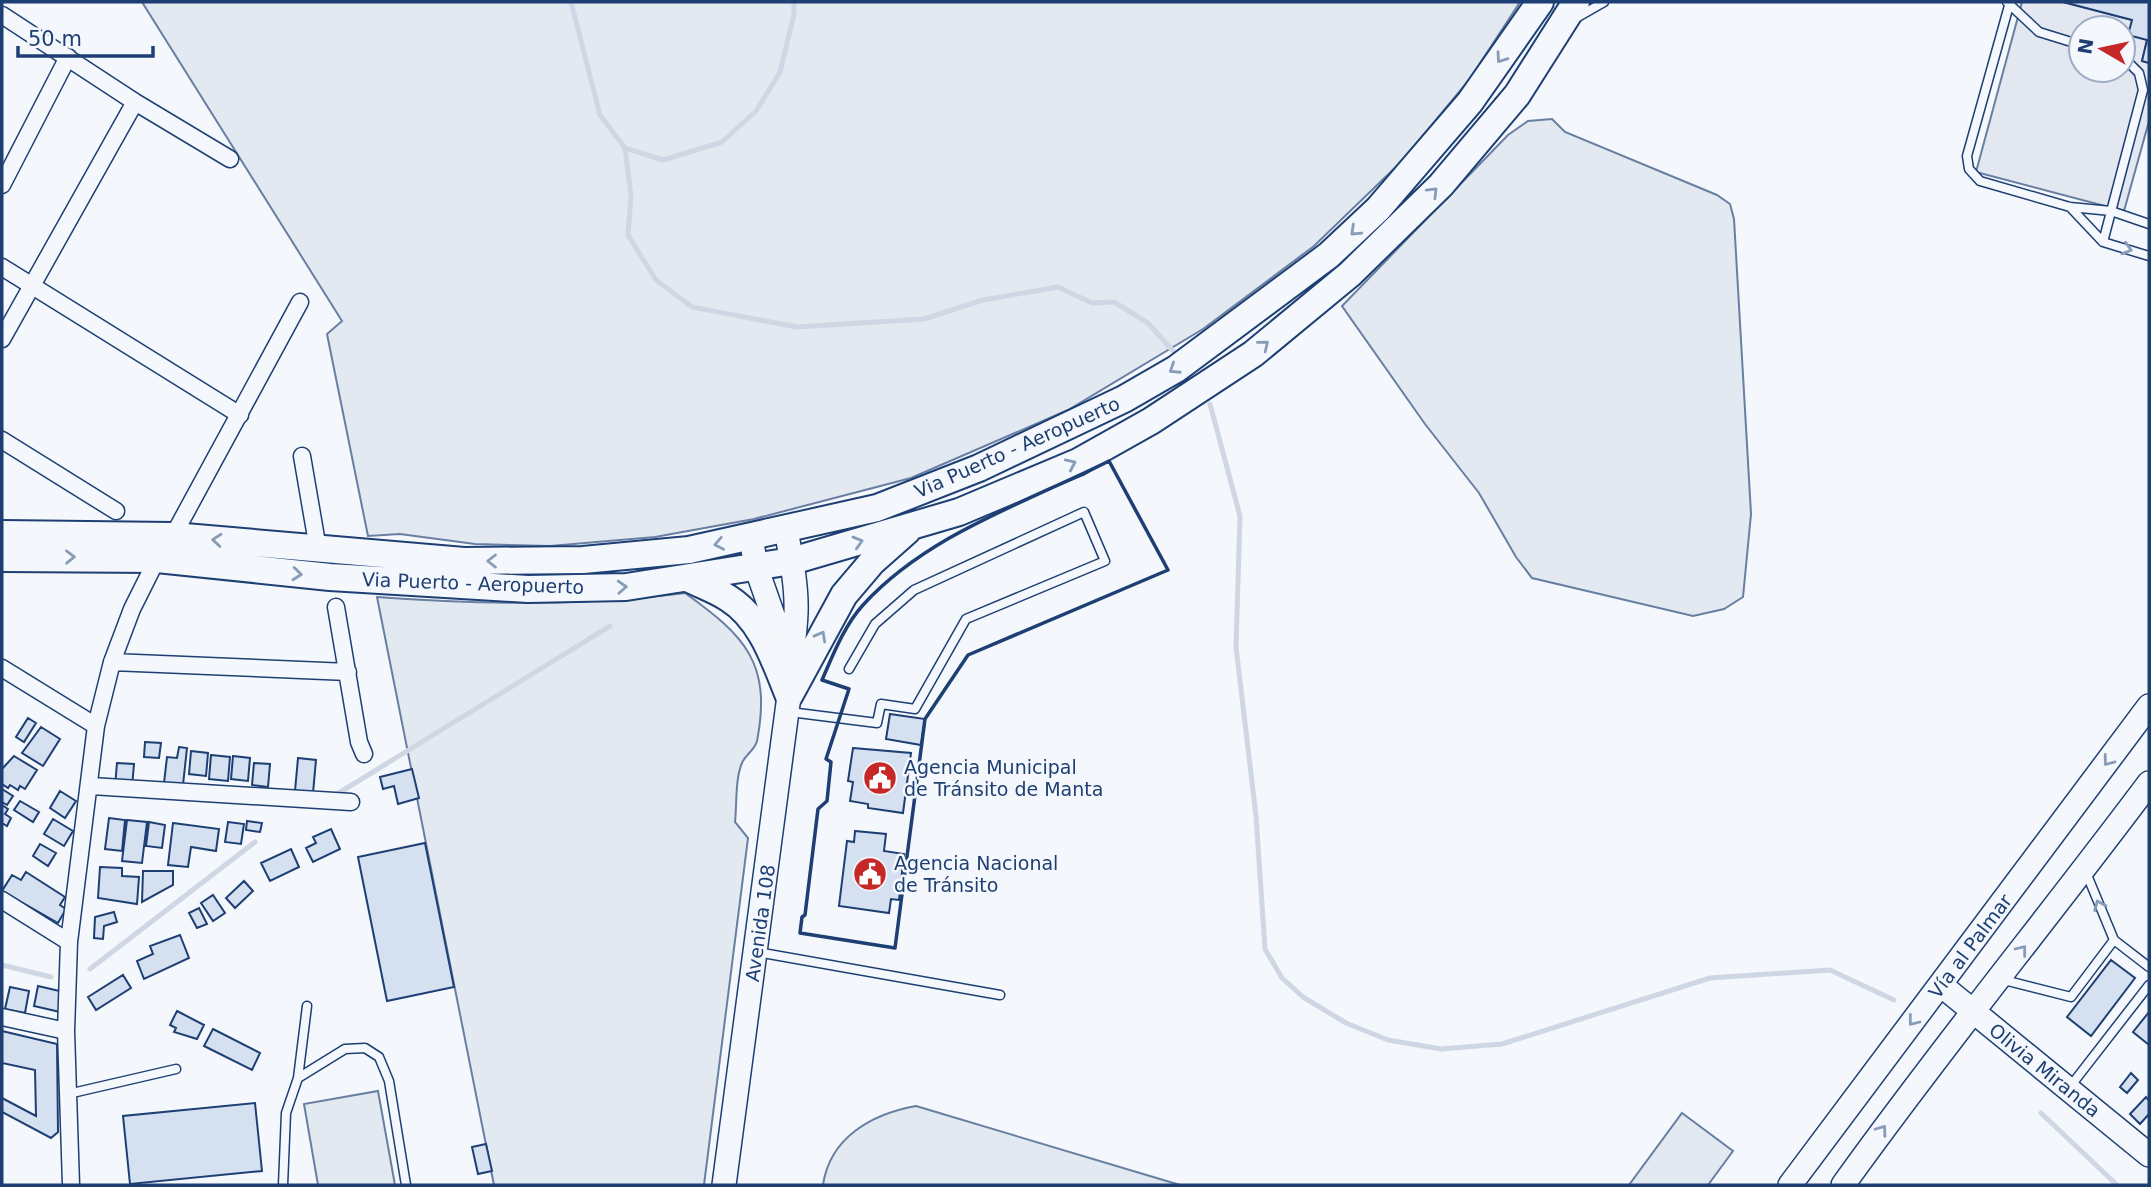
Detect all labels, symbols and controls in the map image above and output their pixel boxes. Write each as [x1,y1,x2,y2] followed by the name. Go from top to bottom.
[18,14,152,58] scale bar
[2067,14,2137,84] north arrow
[28,27,82,51] text: 50 m
[2073,37,2097,56] text: N
[1496,50,1509,63] one-way arrow
[1424,188,1437,201] one-way arrow
[1350,223,1363,236] one-way arrow
[2121,240,2133,255] one-way arrow
[1257,340,1269,353] one-way arrow
[1169,361,1182,373] one-way arrow
[911,392,1123,502] street label: Via Puerto - Aeropuerto
[1064,458,1076,472] one-way arrow
[211,533,222,548] one-way arrow
[713,535,725,550] one-way arrow
[851,536,863,551] one-way arrow
[65,549,76,565] one-way arrow
[486,553,497,569] one-way arrow
[291,566,303,581] one-way arrow
[362,568,584,598] street label: Via Puerto - Aeropuerto
[616,580,627,595] one-way arrow
[813,631,826,643] one-way arrow
[2104,753,2117,766] one-way arrow
[904,756,1103,800] place label: Agencia Municipal de Tránsito de Manta
[861,759,899,797] public building icon: Agencia Municipal de Tránsito de Manta
[894,852,1058,896] place label: Agencia Nacional de Tránsito
[851,855,889,893] public building icon: Agencia Nacional de Tránsito
[741,863,779,983] street label: Avenida 108
[1924,890,2016,1002] street label: Vía al Palmar
[2094,900,2108,912] one-way arrow
[2014,946,2027,958] one-way arrow
[1908,1013,1921,1026] one-way arrow
[1985,1018,2105,1122] street label: Olivia Miranda
[1874,1125,1886,1138] one-way arrow

